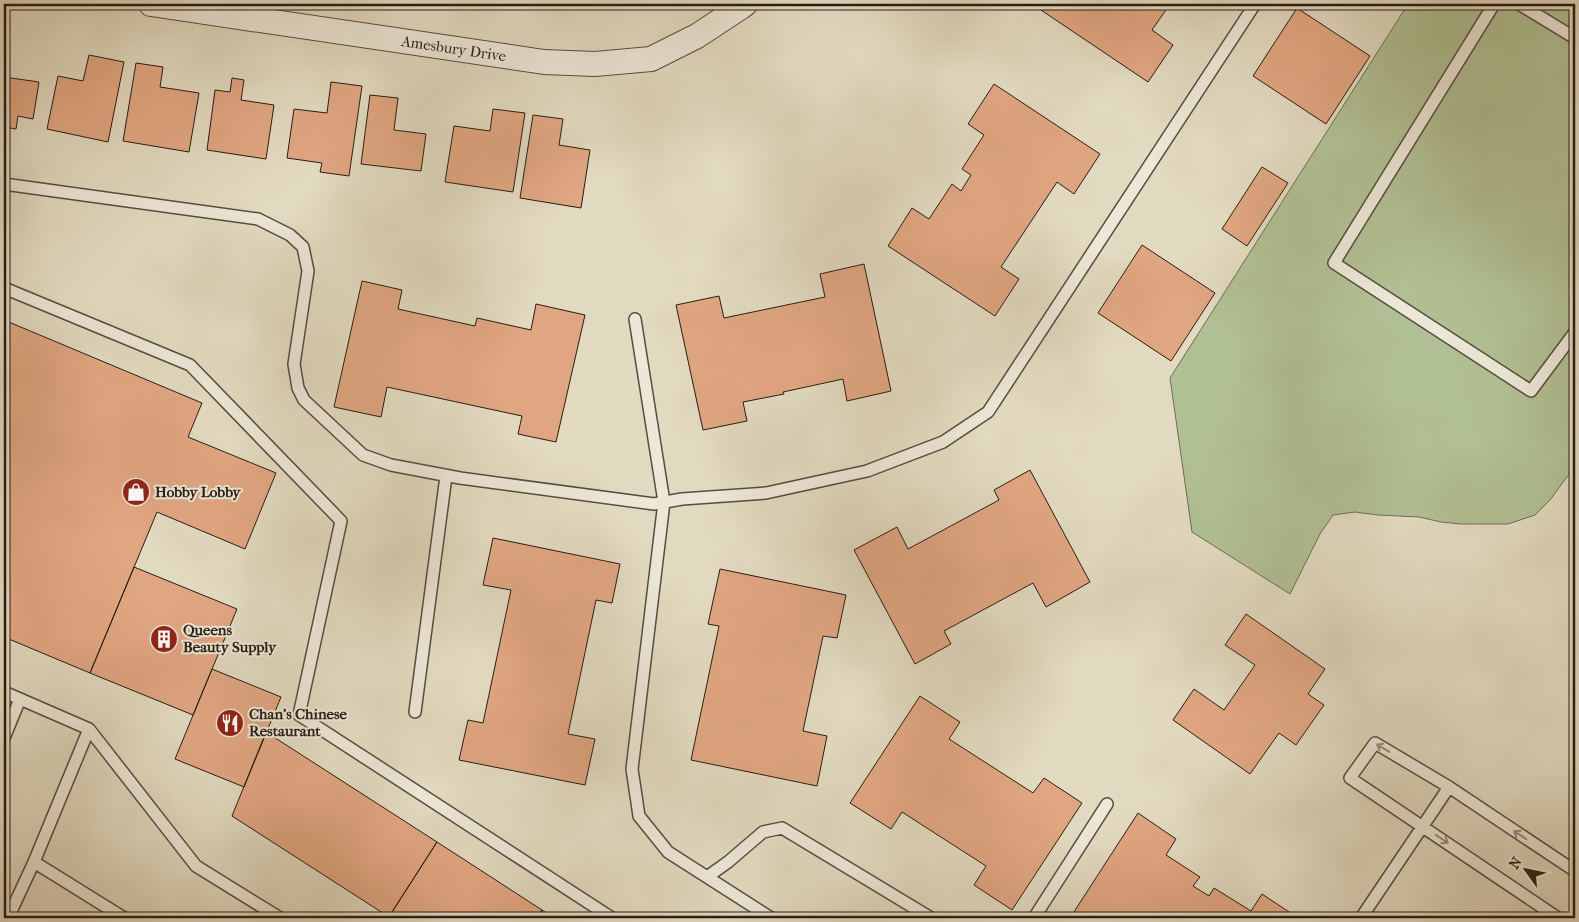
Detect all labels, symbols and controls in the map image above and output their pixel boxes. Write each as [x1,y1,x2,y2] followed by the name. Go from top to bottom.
[399,32,508,65] street label: Amesbury Drive
[121,477,151,507] shop icon: Hobby Lobby
[155,483,242,501] place label: Hobby Lobby
[183,621,277,656] place label: Queens Beauty Supply
[149,624,179,654] building icon: Queens Beauty Supply
[249,705,347,740] place label: Chan's Chinese Restaurant
[215,708,245,738] restaurant icon: Chan's Chinese Restaurant
[1376,742,1390,752] one-way arrow
[1513,830,1527,840] one-way arrow
[1435,834,1449,845] one-way arrow
[1502,844,1552,894] north arrow
[1505,854,1526,872] text: N

